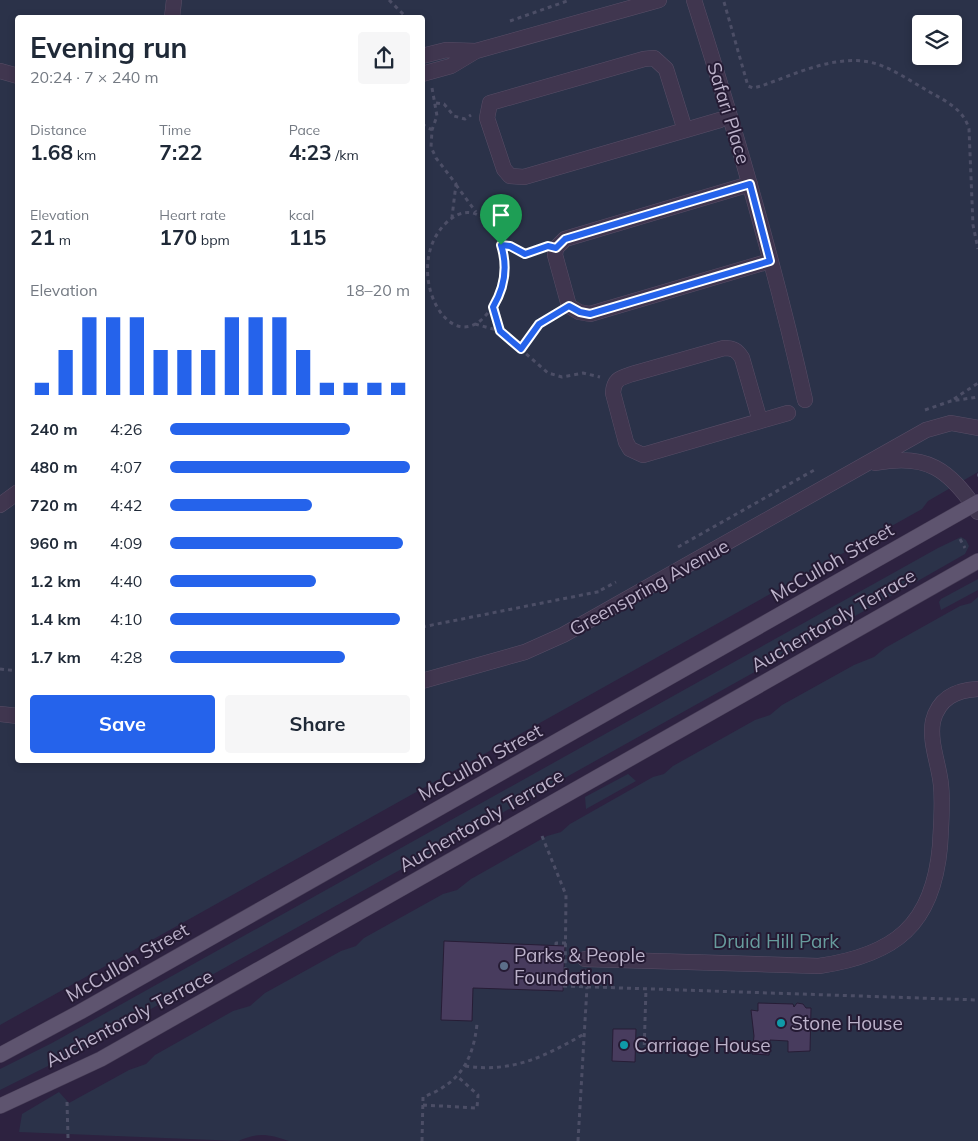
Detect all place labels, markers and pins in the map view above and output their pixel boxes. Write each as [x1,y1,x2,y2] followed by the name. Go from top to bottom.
[480,194,522,245] pin
[514,943,645,989] place label: Parks & People Foundation
[498,960,510,972] marker: Parks & People Foundation
[791,1011,903,1035] place label: Stone House
[775,1017,787,1029] marker: Stone House
[634,1033,771,1057] place label: Carriage House
[618,1039,630,1051] marker: Carriage House

